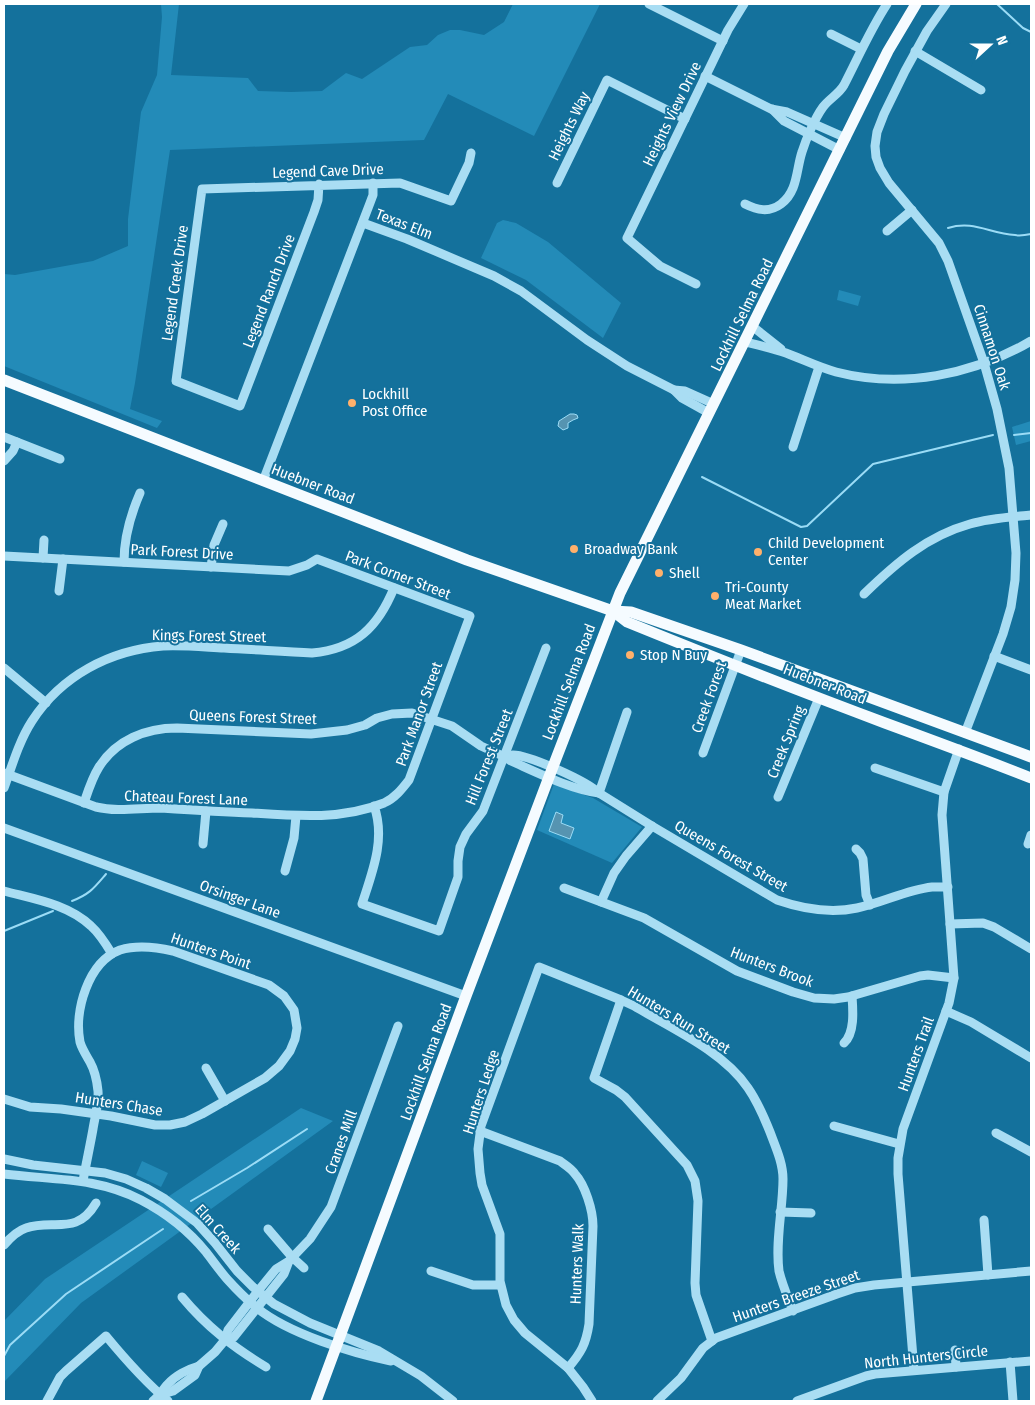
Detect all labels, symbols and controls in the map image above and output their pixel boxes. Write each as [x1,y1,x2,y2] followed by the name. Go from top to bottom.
[965,20,1015,70] north arrow
[992,34,1011,47] text: N
[639,59,705,169] street label: Heights View Drive
[545,88,594,164] street label: Heights Way
[272,160,384,182] street label: Legend Cave Drive
[373,205,435,243] street label: Texas Elm
[158,224,192,342] street label: Legend Creek Drive
[239,232,299,350] street label: Legend Ranch Drive
[707,256,777,374] street label: Lockhill Selma Road
[970,302,1014,392] street label: Cinnamon Oak
[362,385,428,420] place label: Lockhill Post Office
[346,397,358,409] marker: Lockhill Post Office
[269,460,357,508] street label: Huebner Road
[768,534,884,569] place label: Child Development Center
[130,540,234,564] street label: Park Forest Drive
[584,540,678,558] place label: Broadway Bank
[568,543,580,555] marker: Broadway Bank
[752,546,764,558] marker: Child Development Center
[343,547,453,603] street label: Park Corner Street
[669,564,700,582] place label: Shell
[653,567,665,579] marker: Shell
[725,578,801,613] place label: Tri-County Meat Market
[709,590,721,602] marker: Tri-County Meat Market
[539,621,599,743] street label: Lockhill Selma Road
[152,626,266,646] street label: Kings Forest Street
[640,646,707,664] place label: Stop N Buy
[624,649,636,661] marker: Stop N Buy
[392,659,446,769] street label: Park Manor Street
[688,659,730,735] street label: Creek Forest
[781,660,869,708] street label: Huebner Road
[763,703,809,781] street label: Creek Spring
[189,706,317,728] street label: Queens Forest Street
[462,706,517,808] street label: Hill Forest Street
[124,787,248,809] street label: Chateau Forest Lane
[671,816,791,896] street label: Queens Forest Street
[197,876,283,922] street label: Orsinger Lane
[168,929,254,973] street label: Hunters Point
[728,943,816,991] street label: Hunters Brook
[625,982,734,1058] street label: Hunters Run Street
[396,1001,456,1123] street label: Lockhill Selma Road
[894,1014,938,1094] street label: Hunters Trail
[459,1047,503,1137] street label: Hunters Ledge
[74,1088,164,1120] street label: Hunters Chase
[321,1107,361,1177] street label: Cranes Mill
[191,1201,245,1257] street label: Elm Creek
[567,1223,587,1305] street label: Hunters Walk
[730,1266,862,1326] street label: Hunters Breeze Street
[863,1342,989,1372] street label: North Hunters Circle

